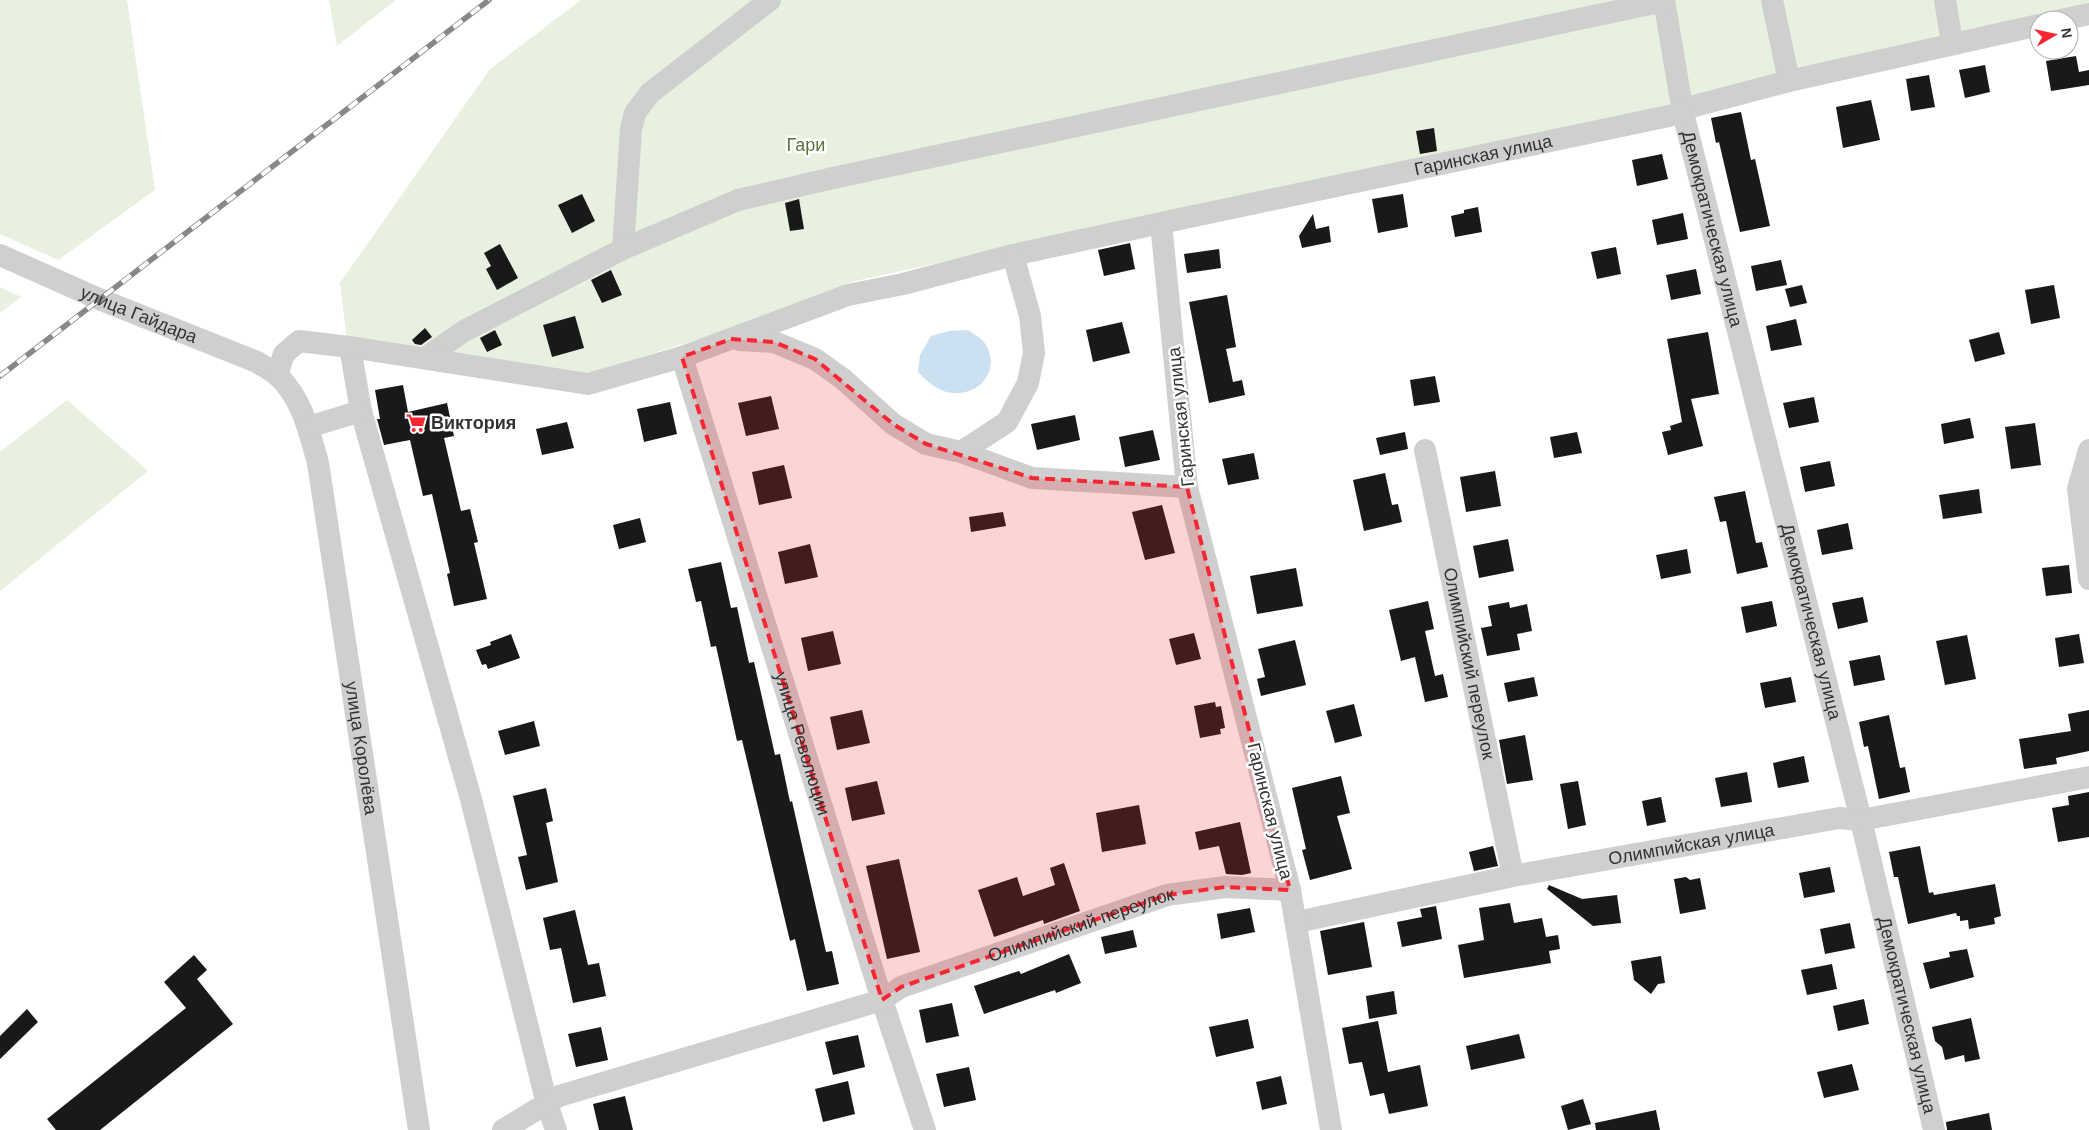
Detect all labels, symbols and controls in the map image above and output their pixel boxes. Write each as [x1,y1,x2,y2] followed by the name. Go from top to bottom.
[2029,10,2079,60] north arrow
[2058,27,2076,39] text: N
[1678,129,1747,330] street label: Демократическая улица
[1412,131,1555,179] street label: Гаринская улица
[787,135,825,155] park label: Гари
[77,282,201,347] street label: улица Гайдара
[1164,345,1198,488] street label: Гаринская улица
[405,412,427,434] supermarket icon: Виктория
[431,413,516,433] place label: Виктория
[1777,521,1846,723] street label: Демократическая улица
[1440,566,1499,761] street label: Олимпийский переулок
[771,670,834,818] street label: улица Революции
[341,680,381,817] street label: улица Королёва
[1243,741,1297,882] street label: Гаринская улица
[1607,820,1777,869] street label: Олимпийская улица
[985,884,1175,966] street label: Олимпийский переулок
[1874,915,1940,1116] street label: Демократическая улица

